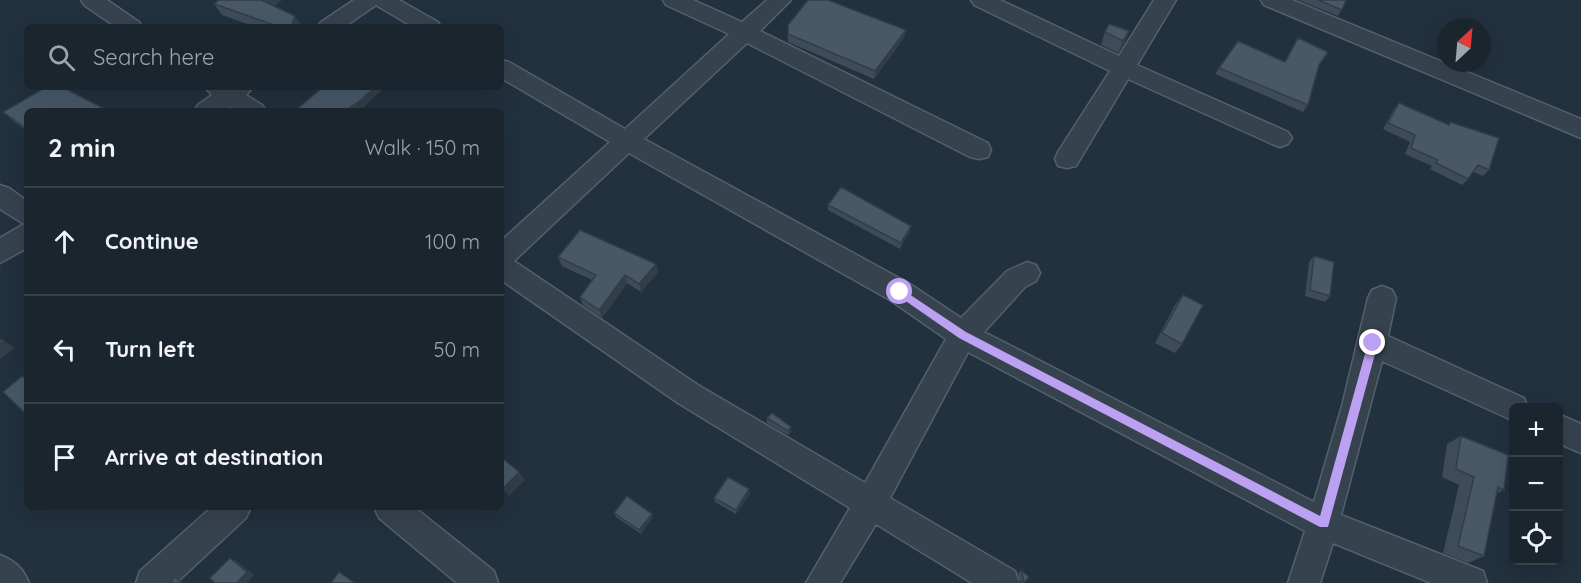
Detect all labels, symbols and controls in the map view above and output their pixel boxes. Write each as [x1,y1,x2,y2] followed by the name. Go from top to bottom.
[1437,18,1491,72] north arrow
[24,24,504,90] search box
[45,41,78,74] icon: search
[93,43,214,71] text: Search here
[48,131,116,164] text: 2 min
[365,135,480,160] text: Walk · 150 m
[48,225,81,258] icon: ahead
[105,227,199,255] text: Continue
[425,229,480,254] text: 100 m
[886,278,912,304] route start
[1359,329,1385,355] route end
[48,333,81,366] icon: left
[105,335,195,363] text: Turn left
[434,337,480,362] text: 50 m
[1509,403,1563,565] map controls
[1509,403,1563,457] button: +
[48,441,81,474] icon: arrive
[105,443,323,471] text: Arrive at destination
[1509,457,1563,511] button: −
[1509,511,1563,565] button: locate

